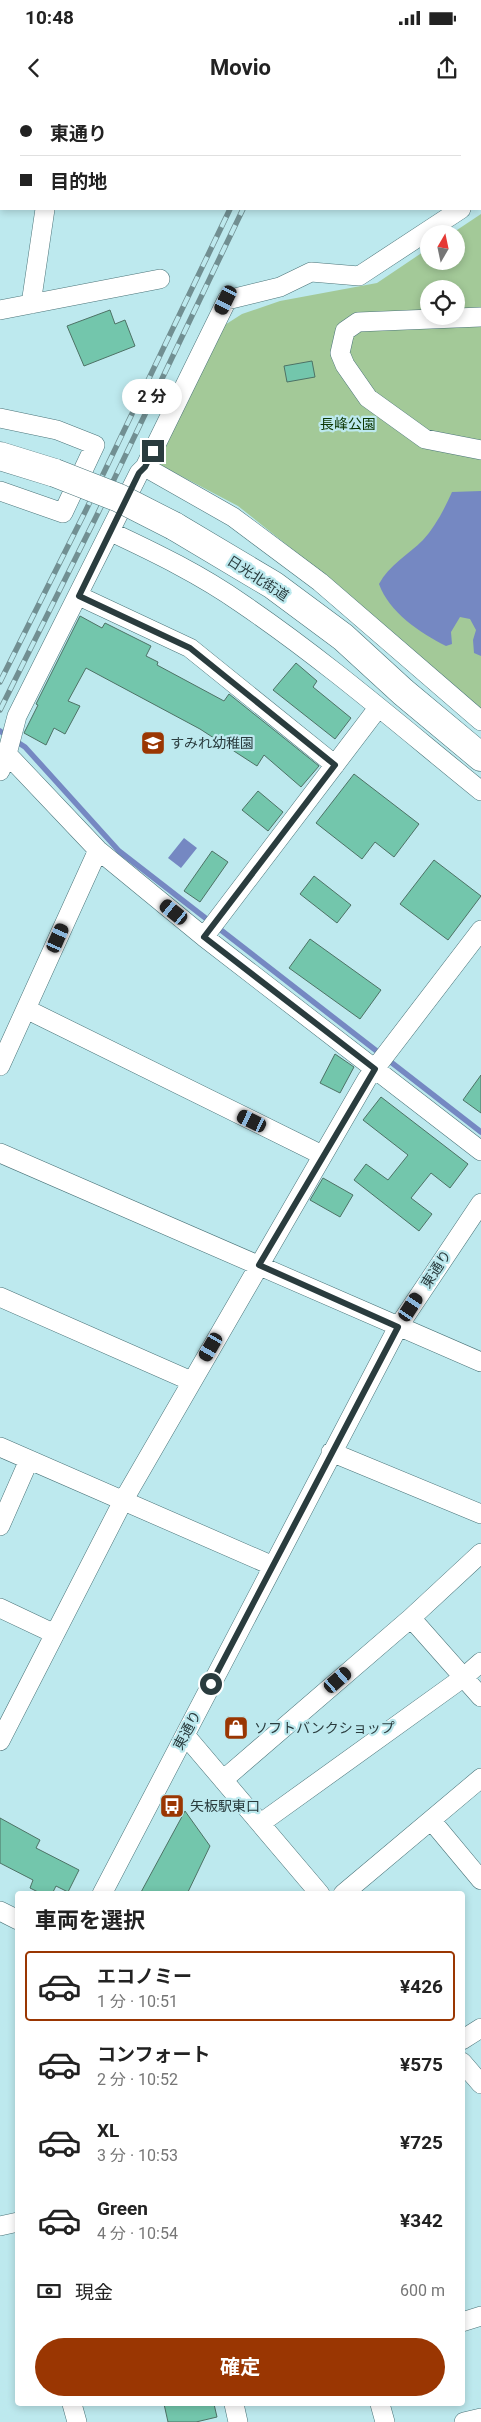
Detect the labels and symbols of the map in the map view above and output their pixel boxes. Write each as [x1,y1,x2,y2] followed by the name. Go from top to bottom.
[420,225,465,270] north arrow
[212,283,239,317] car
[123,378,183,414] callout: 2 分
[320,416,376,432] park label: 長峰公園
[142,440,164,462] route end
[224,552,292,604] street label: 日光北街道
[140,730,166,756] school or university icon: すみれ幼稚園
[170,735,254,751] place label: すみれ幼稚園
[157,897,190,927] car
[45,921,70,955] car
[235,1108,268,1134] car
[418,1247,454,1291] street label: 東通り
[396,1290,425,1324] car
[197,1330,224,1364] car
[321,1664,354,1696] car
[200,1673,222,1695] route start
[170,1708,204,1752] street label: 東通り
[223,1715,249,1741] shop icon: ソフトバンクショップ
[254,1720,395,1736] place label: ソフトバンクショップ
[159,1793,185,1819] bus stop icon: 矢板駅東口
[190,1798,260,1814] place label: 矢板駅東口

